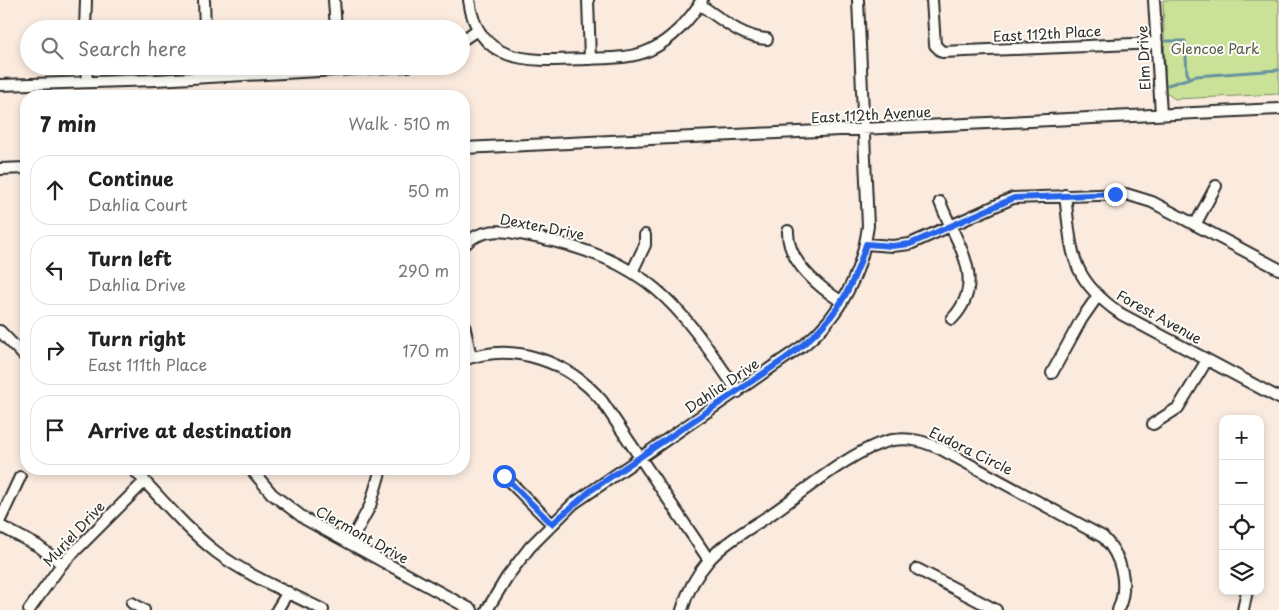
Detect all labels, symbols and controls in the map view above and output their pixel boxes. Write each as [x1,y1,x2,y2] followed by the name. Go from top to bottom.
[20,20,470,75] search box
[992,20,1102,47] street label: East 112th Place
[1131,25,1156,91] street label: Elm Drive
[38,34,66,62] icon: search
[78,34,187,62] text: Search here
[1170,38,1260,59] park label: Glencoe Park
[810,101,932,128] street label: East 112th Avenue
[40,107,96,139] text: 7 min
[348,111,450,135] text: Walk · 510 m
[88,164,174,192] text: Continue
[41,176,69,204] icon: ahead
[408,178,449,202] text: 50 m
[1104,183,1127,206] route end
[88,192,188,216] text: Dahlia Court
[498,208,586,245] street label: Dexter Drive
[88,244,172,272] text: Turn left
[41,256,69,284] icon: left
[398,258,449,282] text: 290 m
[88,272,186,296] text: Dahlia Drive
[1113,284,1206,349] street label: Forest Avenue
[88,324,186,352] text: Turn right
[41,336,69,364] icon: right
[403,338,449,362] text: 170 m
[88,352,207,376] text: East 111th Place
[680,353,763,418] street label: Dahlia Drive
[1219,415,1264,595] map controls
[1219,415,1264,460] button: +
[41,416,69,444] icon: arrive
[88,416,292,444] text: Arrive at destination
[926,421,1017,480] street label: Eudora Circle
[1219,460,1264,505] button: −
[493,465,516,488] route start
[38,496,109,571] street label: Muriel Drive
[312,500,412,569] street label: Clermont Drive
[1219,505,1264,550] button: locate
[1219,550,1264,595] button: layers

